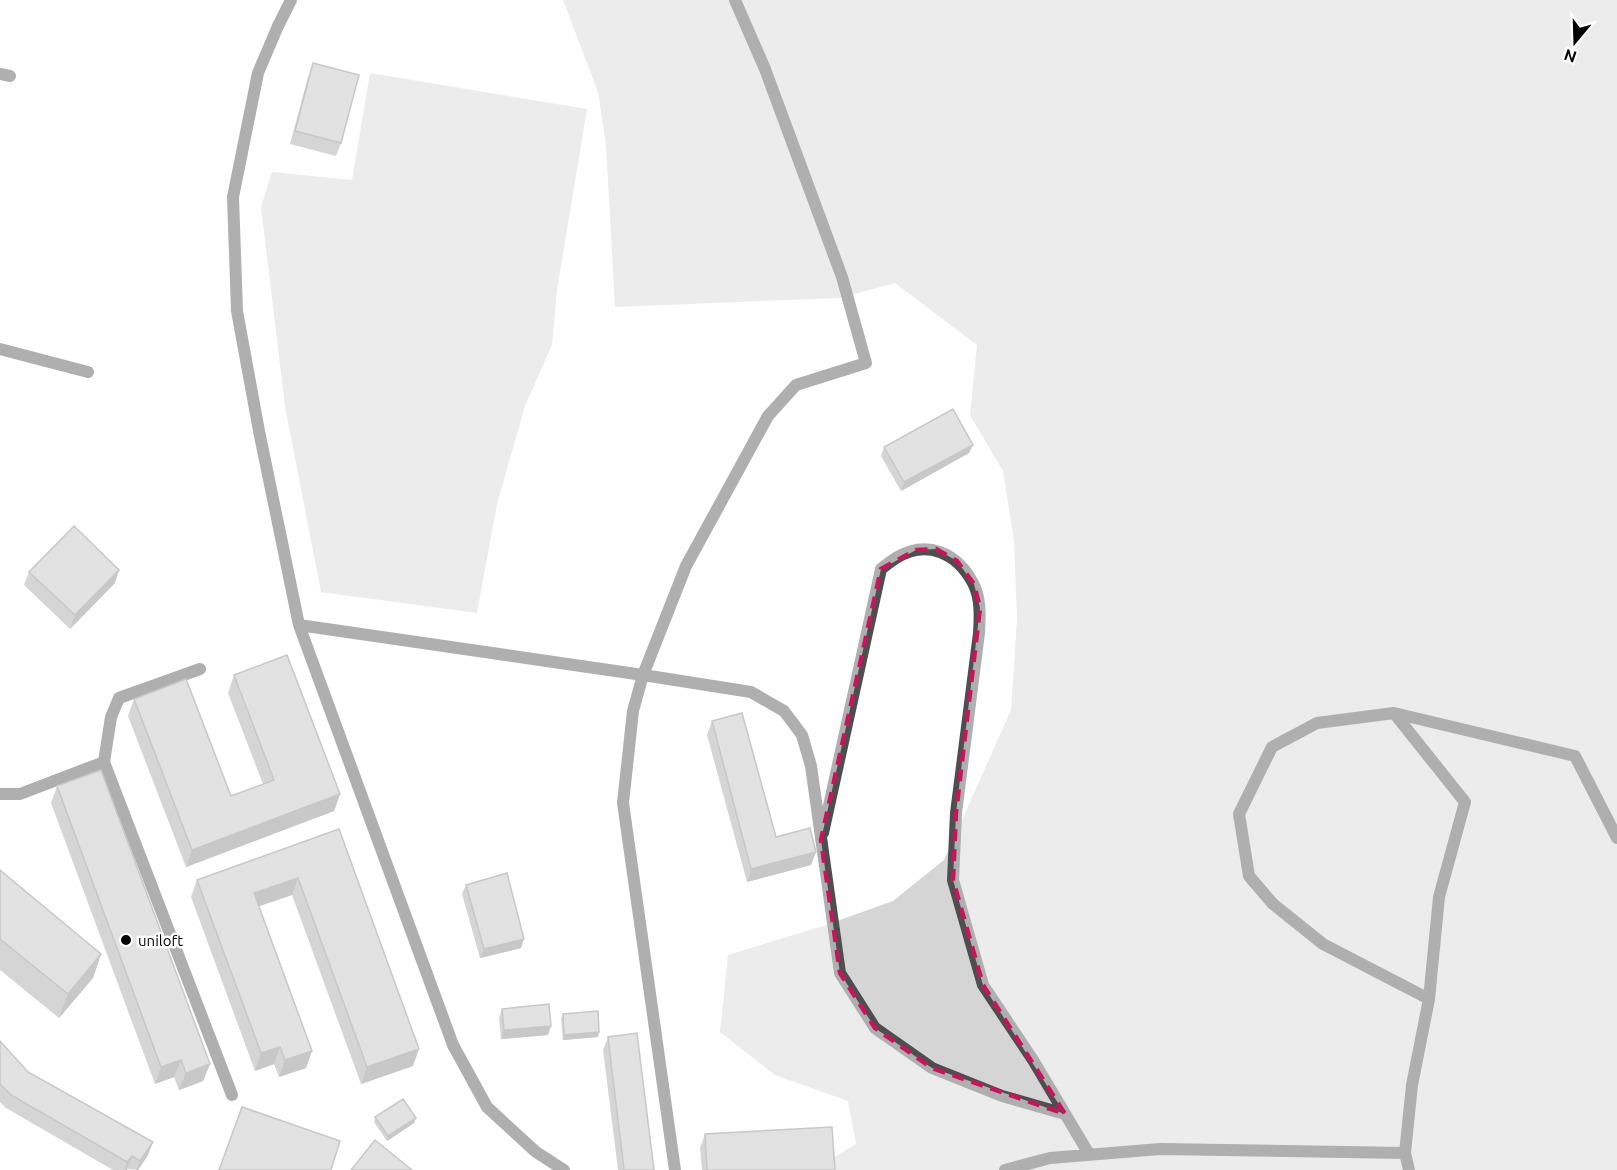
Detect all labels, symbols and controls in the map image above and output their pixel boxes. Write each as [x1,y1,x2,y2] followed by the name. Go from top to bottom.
[1545,12,1605,72] north arrow
[1562,46,1579,67] text: N
[138,932,183,949] place label: uniloft
[119,933,133,947] marker: uniloft

